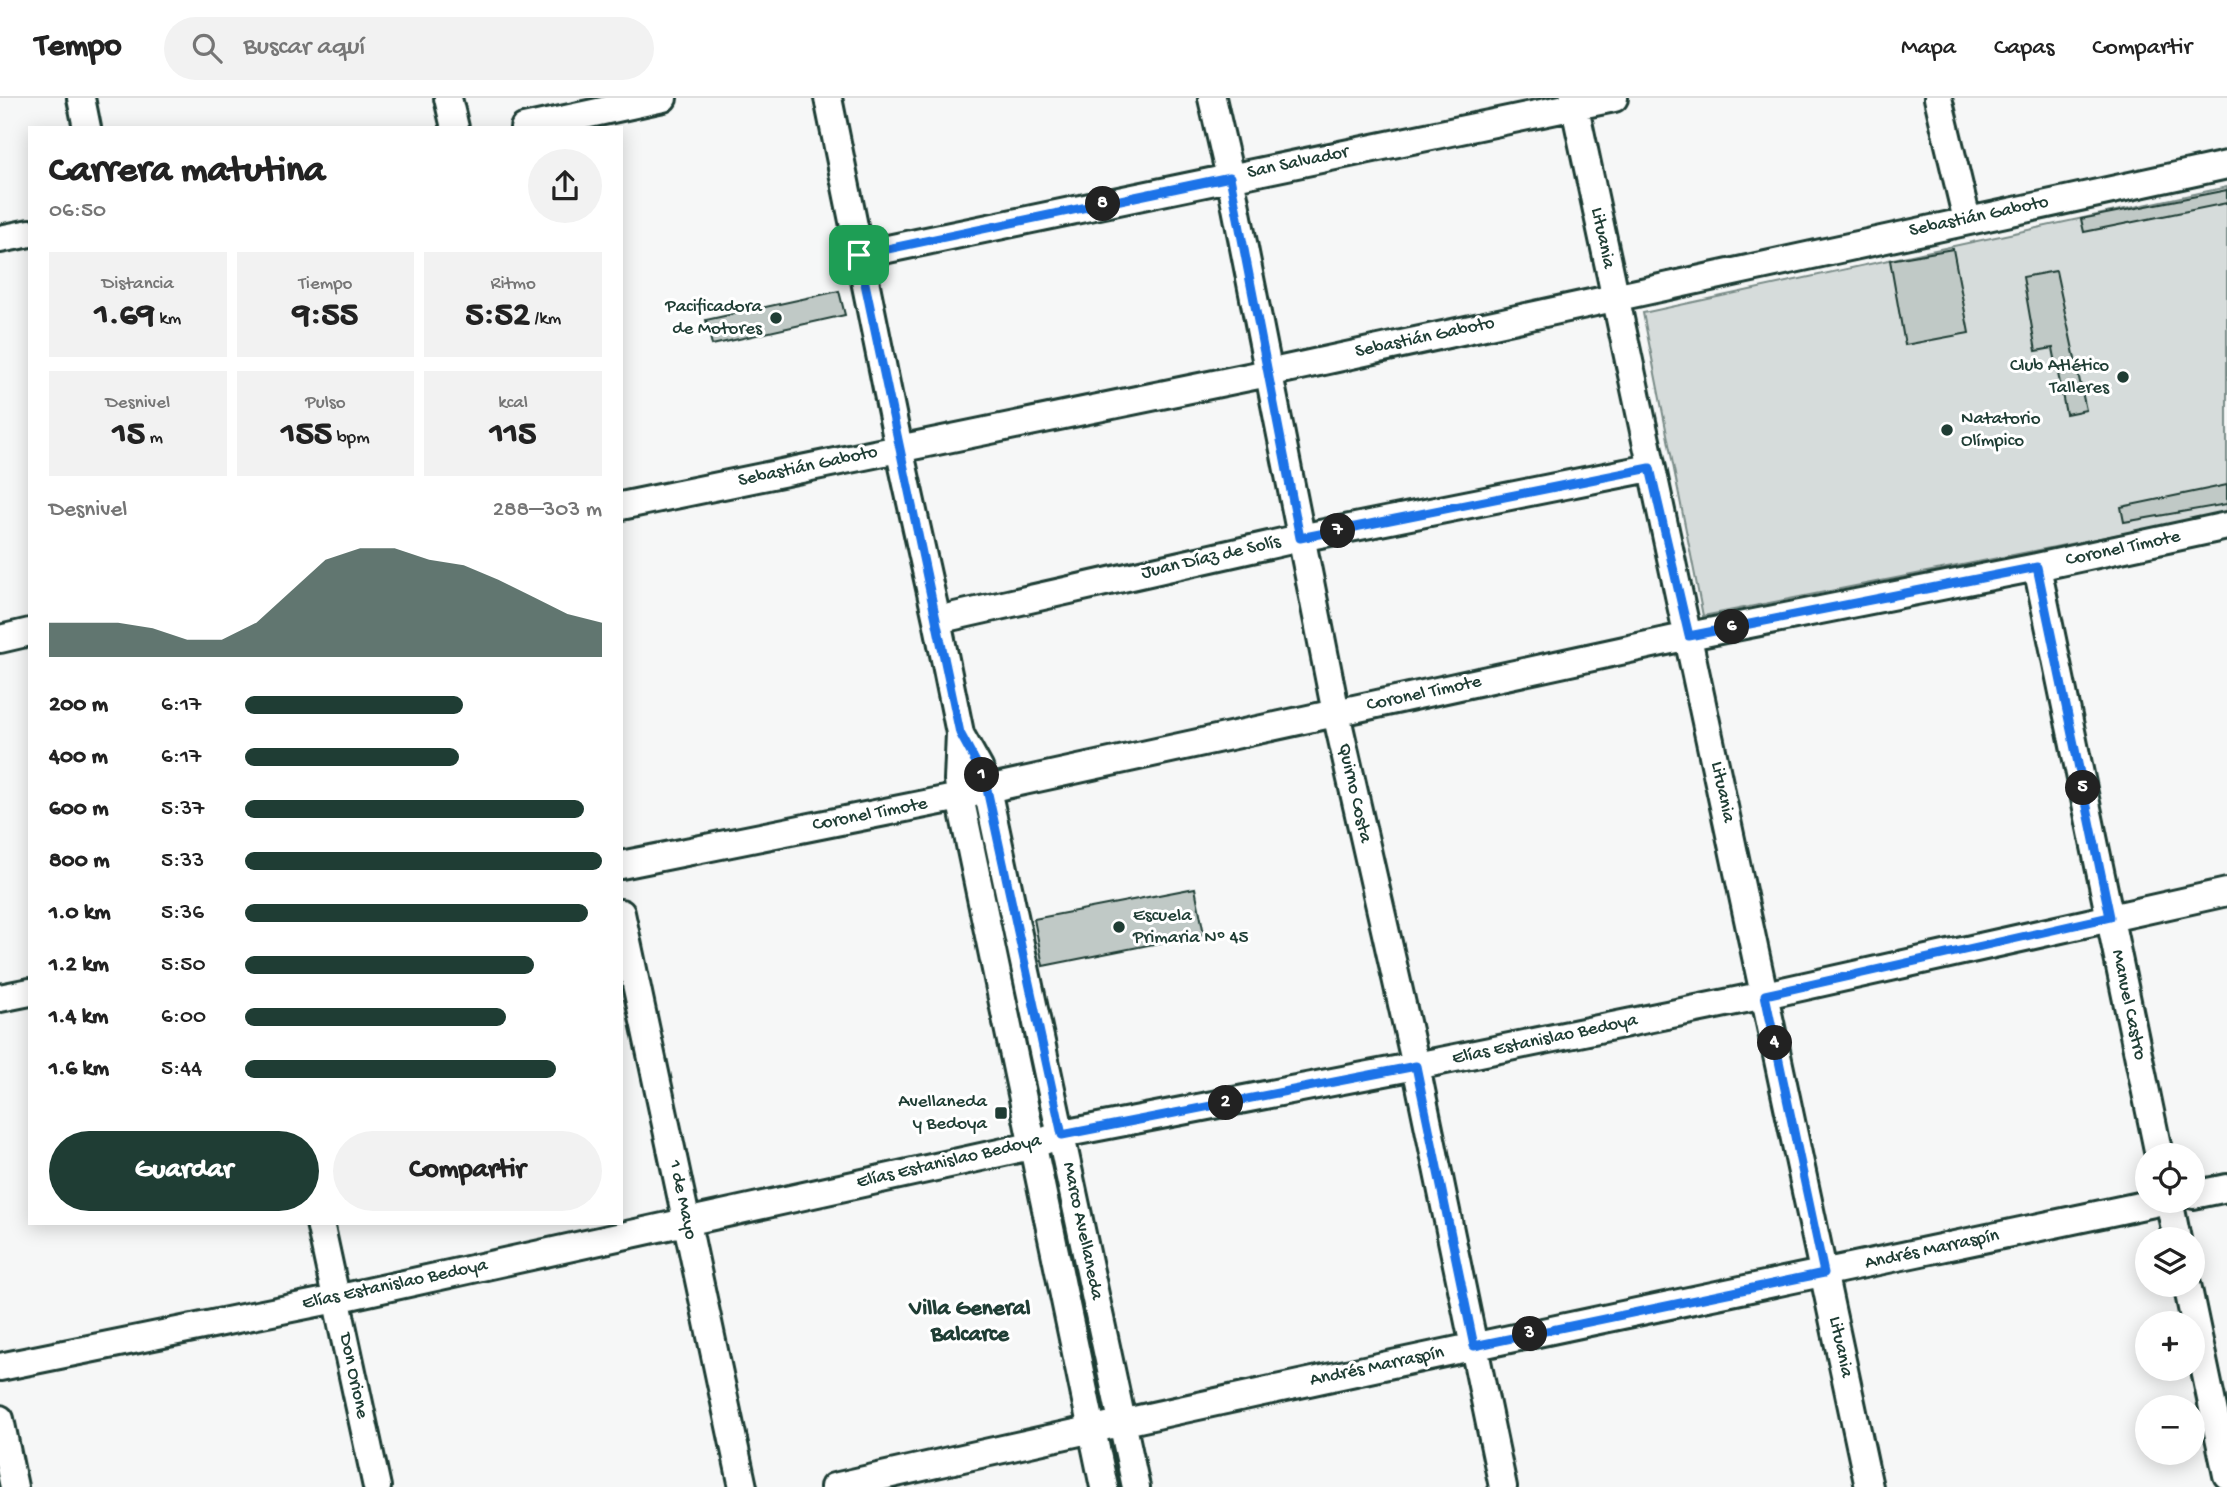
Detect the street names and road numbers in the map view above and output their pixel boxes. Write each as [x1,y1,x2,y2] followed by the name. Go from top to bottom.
[1245,141,1353,185] street label: San Salvador
[1907,191,2051,243] street label: Sebastián Gaboto
[1584,205,1620,272] street label: Lituania
[1353,312,1497,364] street label: Sebastián Gaboto
[736,441,880,493] street label: Sebastián Gaboto
[2064,526,2183,572] street label: Coronel Timote
[1139,531,1284,585] street label: Juan Díaz de Solís
[1365,671,1484,717] street label: Coronel Timote
[1331,741,1377,846] street label: Quirno Costa
[1704,759,1740,826] street label: Lituania
[811,793,930,837] street label: Coronel Timote
[2105,948,2151,1062] street label: Manuel Castro
[1450,1009,1641,1071] street label: Elías Estanislao Bedoya
[854,1129,1045,1194] street label: Elías Estanislao Bedoya
[662,1157,702,1242] street label: 1 de Mayo
[1056,1160,1108,1303] street label: Marco Avellaneda
[1863,1225,2001,1275] street label: Andrés Marraspín
[300,1254,491,1316] street label: Elías Estanislao Bedoya
[1822,1314,1858,1381] street label: Lituania
[332,1329,373,1421] street label: Don Orione
[1308,1342,1446,1392] street label: Andrés Marraspín

